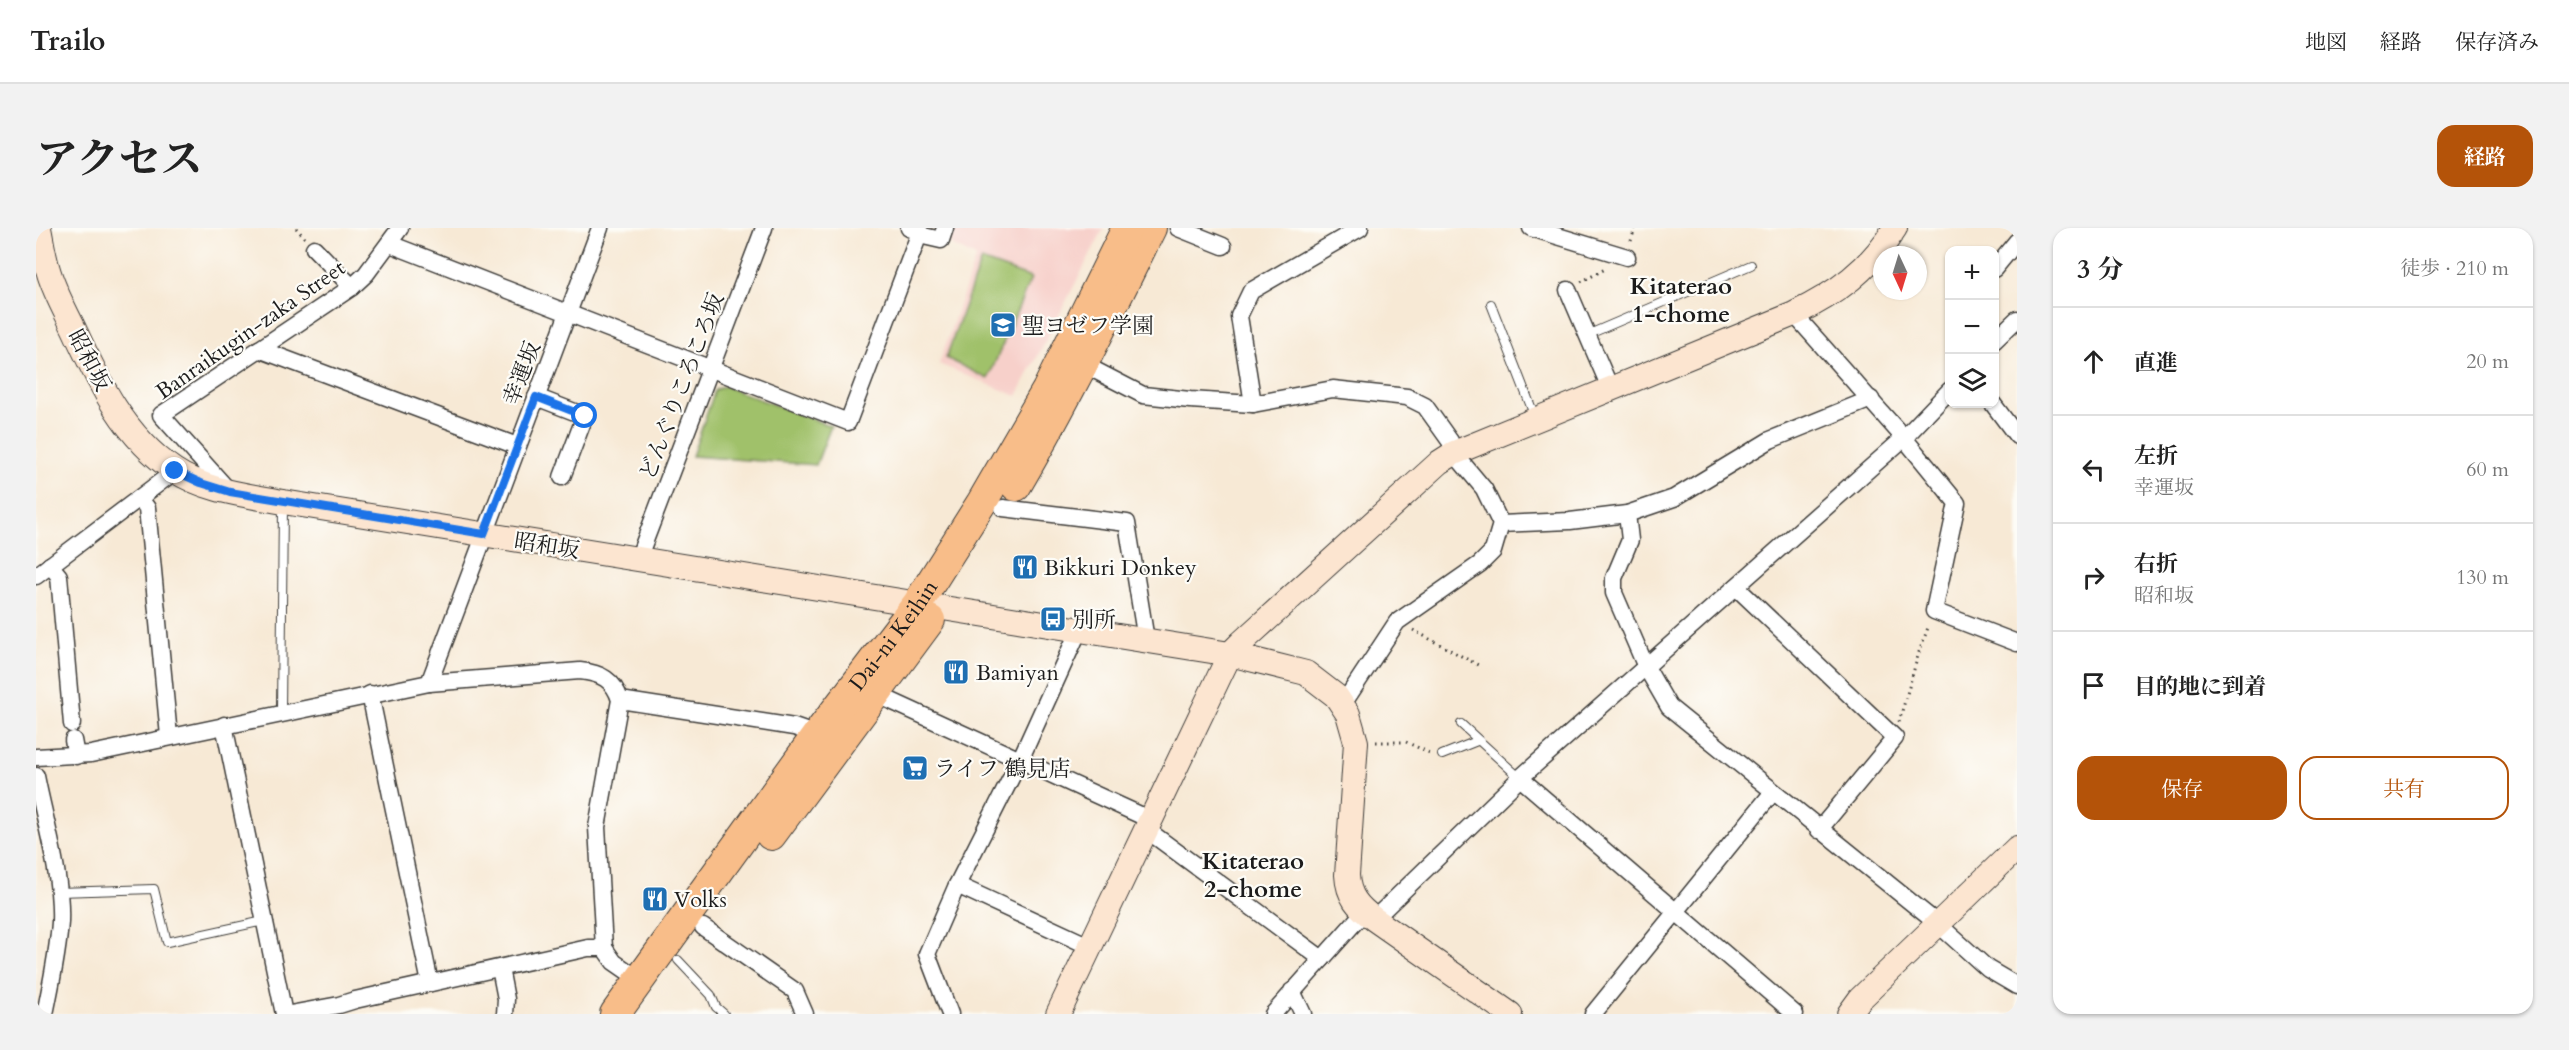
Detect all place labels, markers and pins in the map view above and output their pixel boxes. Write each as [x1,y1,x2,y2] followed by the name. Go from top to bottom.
[988,310,1018,340] school or university icon: 聖ヨゼフ学園
[1022,311,1154,341] place label: 聖ヨゼフ学園
[1010,552,1040,582] restaurant icon: Bikkuri Donkey
[1044,553,1197,583] place label: Bikkuri Donkey
[1038,604,1068,634] bus stop icon: 別所
[1072,605,1116,635] place label: 別所
[941,657,971,687] restaurant icon: Bamiyan
[976,658,1059,688] place label: Bamiyan
[900,753,930,783] supermarket icon: ライフ 鶴見店
[934,754,1071,784] place label: ライフ 鶴見店
[640,884,670,914] restaurant icon: Volks
[674,885,727,915] place label: Volks

